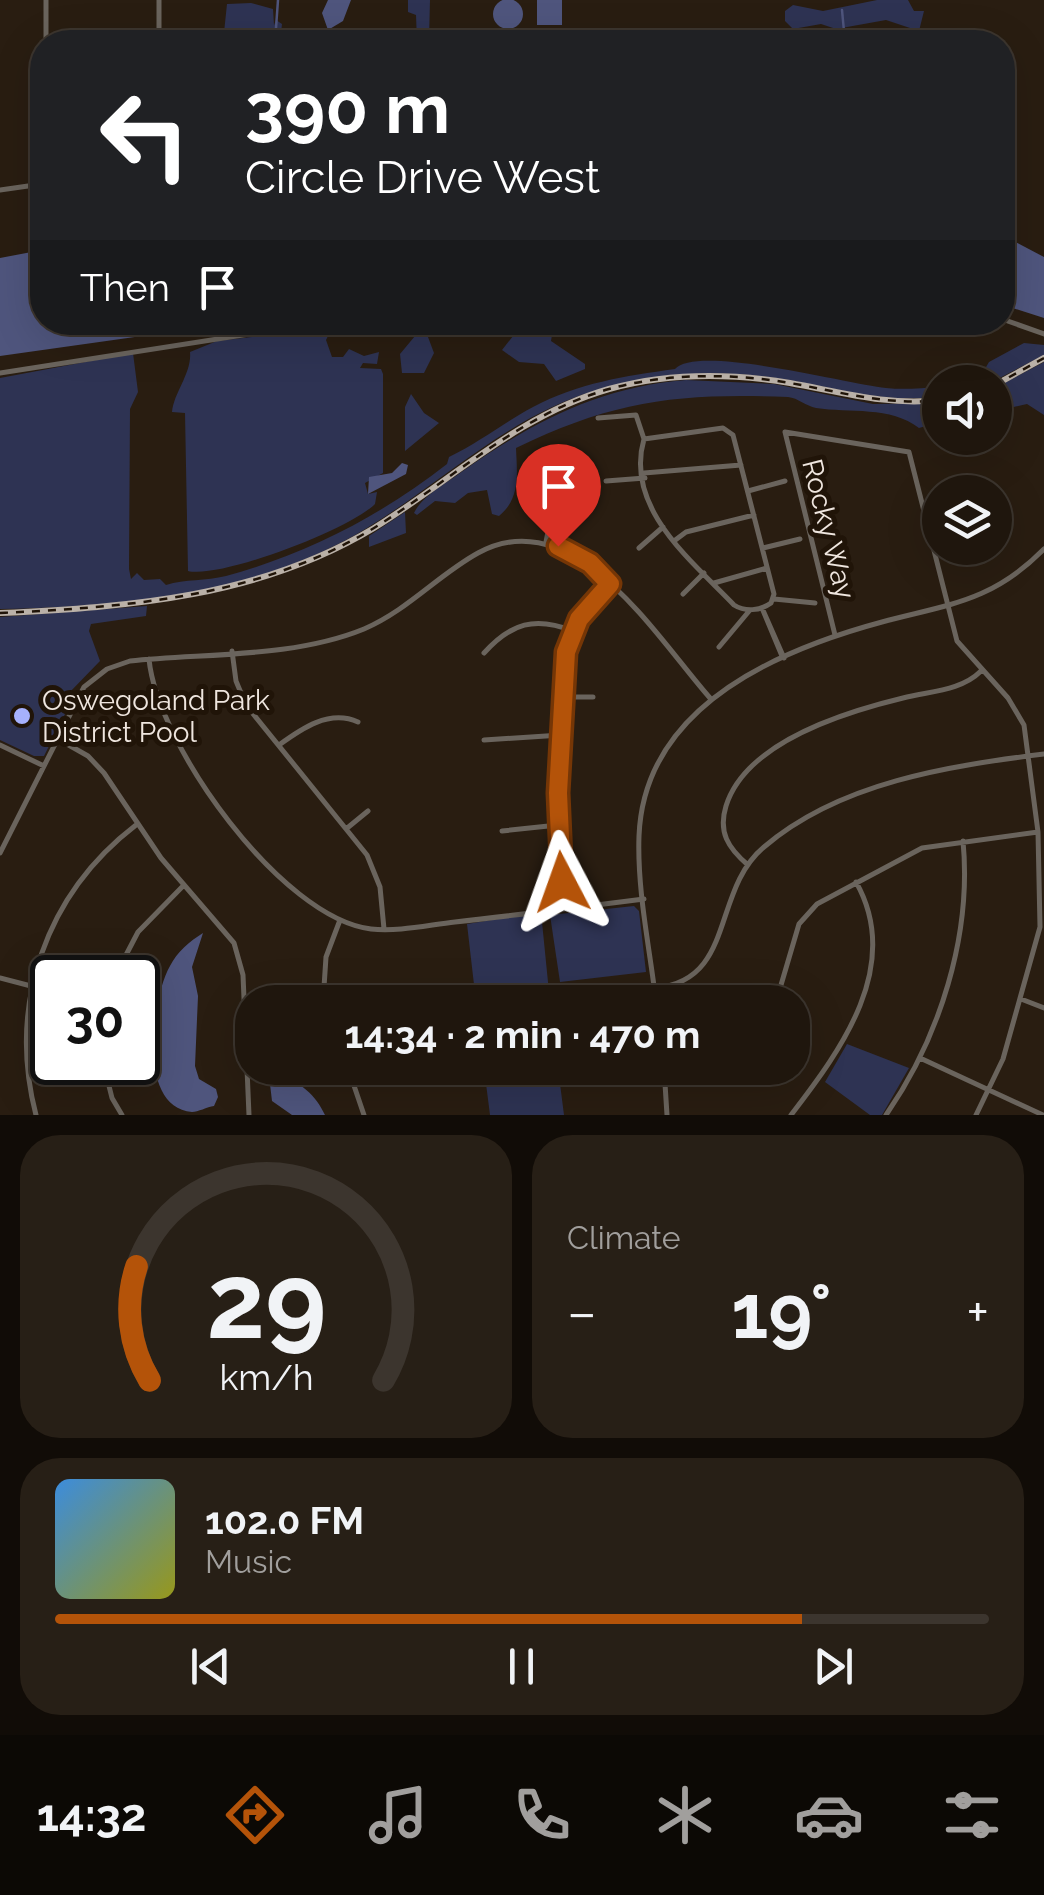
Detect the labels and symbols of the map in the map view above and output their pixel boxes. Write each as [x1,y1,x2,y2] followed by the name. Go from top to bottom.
[516,444,601,547] pin
[795,456,862,603] street label: Rocky Way
[42,684,270,749] place label: Oswegoland Park District Pool
[11,705,33,727] marker: Oswegoland Park District Pool
[510,830,614,934] position arrow
[30,955,160,1085] speed limit sign: 30

